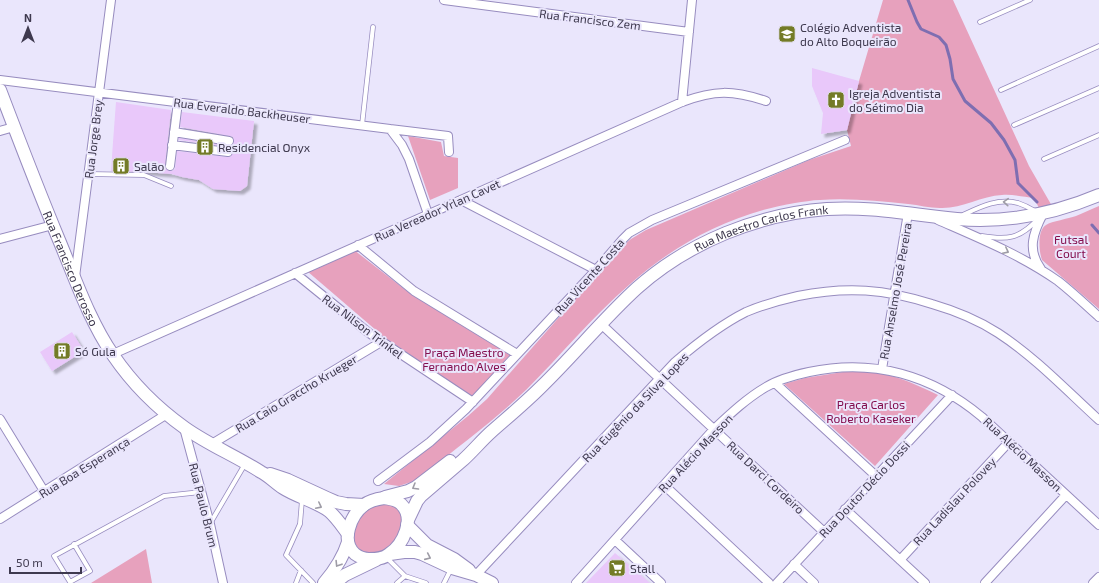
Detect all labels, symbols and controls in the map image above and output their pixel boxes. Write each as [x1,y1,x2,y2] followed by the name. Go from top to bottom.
[538,6,642,32] street label: Rua Francisco Zem
[8,8,48,48] north arrow
[24,11,32,24] text: N
[800,20,901,48] place label: Colégio Adventista do Alto Boqueirão
[777,24,797,44] school or university icon: Colégio Adventista do Alto Boqueirão
[849,86,941,114] place label: Igreja Adventista do Sétimo Dia
[826,90,846,110] church icon: Igreja Adventista do Sétimo Dia
[173,95,311,125] street label: Rua Everaldo Backheuser
[81,98,105,179] street label: Rua Jorge Brey
[195,137,215,157] building icon: Residencial Onyx
[218,140,311,154] place label: Residencial Onyx
[111,156,131,176] building icon: Salão
[134,159,164,173] place label: Salão
[372,176,502,244] street label: Rua Vereador Yrlan Cavet
[1003,198,1009,207] one-way arrow
[691,202,829,254] street label: Rua Maestro Carlos Frank
[41,209,102,328] street label: Rua Francisco Derosso
[876,222,914,360] street label: Rua Anselmo José Pereira
[1054,232,1088,260] park label: Futsal Court
[551,235,627,317] street label: Rua Vicente Costa
[1002,247,1009,254] one-way arrow
[320,291,406,361] street label: Rua Nilson Trinkel
[52,341,72,361] building icon: Só Gula
[75,344,116,358] place label: Só Gula
[422,345,506,373] park label: Praça Maestro Fernando Alves
[579,349,691,465] street label: Rua Eugênio da Silva Lopes
[233,351,360,435] street label: Rua Caio Graccho Krueger
[826,397,916,425] park label: Praça Carlos Roberto Kaseker
[655,411,735,495] street label: Rua Alécio Masson
[981,414,1065,494] street label: Rua Alécio Masson
[36,433,132,501] street label: Rua Boa Esperança
[725,438,808,516] street label: Rua Darci Cordeiro
[816,438,912,540] street label: Rua Doutor Décio Dossi
[910,454,999,548] street label: Rua Ladislau Polovey
[187,461,221,549] street label: Rua Paulo Brum
[412,483,419,490] one-way arrow
[315,501,322,508] one-way arrow
[10,549,81,575] scale bar
[424,552,431,560] one-way arrow
[16,555,43,569] text: 50 m
[607,558,627,578] supermarket icon: Stall
[336,560,343,567] one-way arrow
[630,561,655,575] place label: Stall

